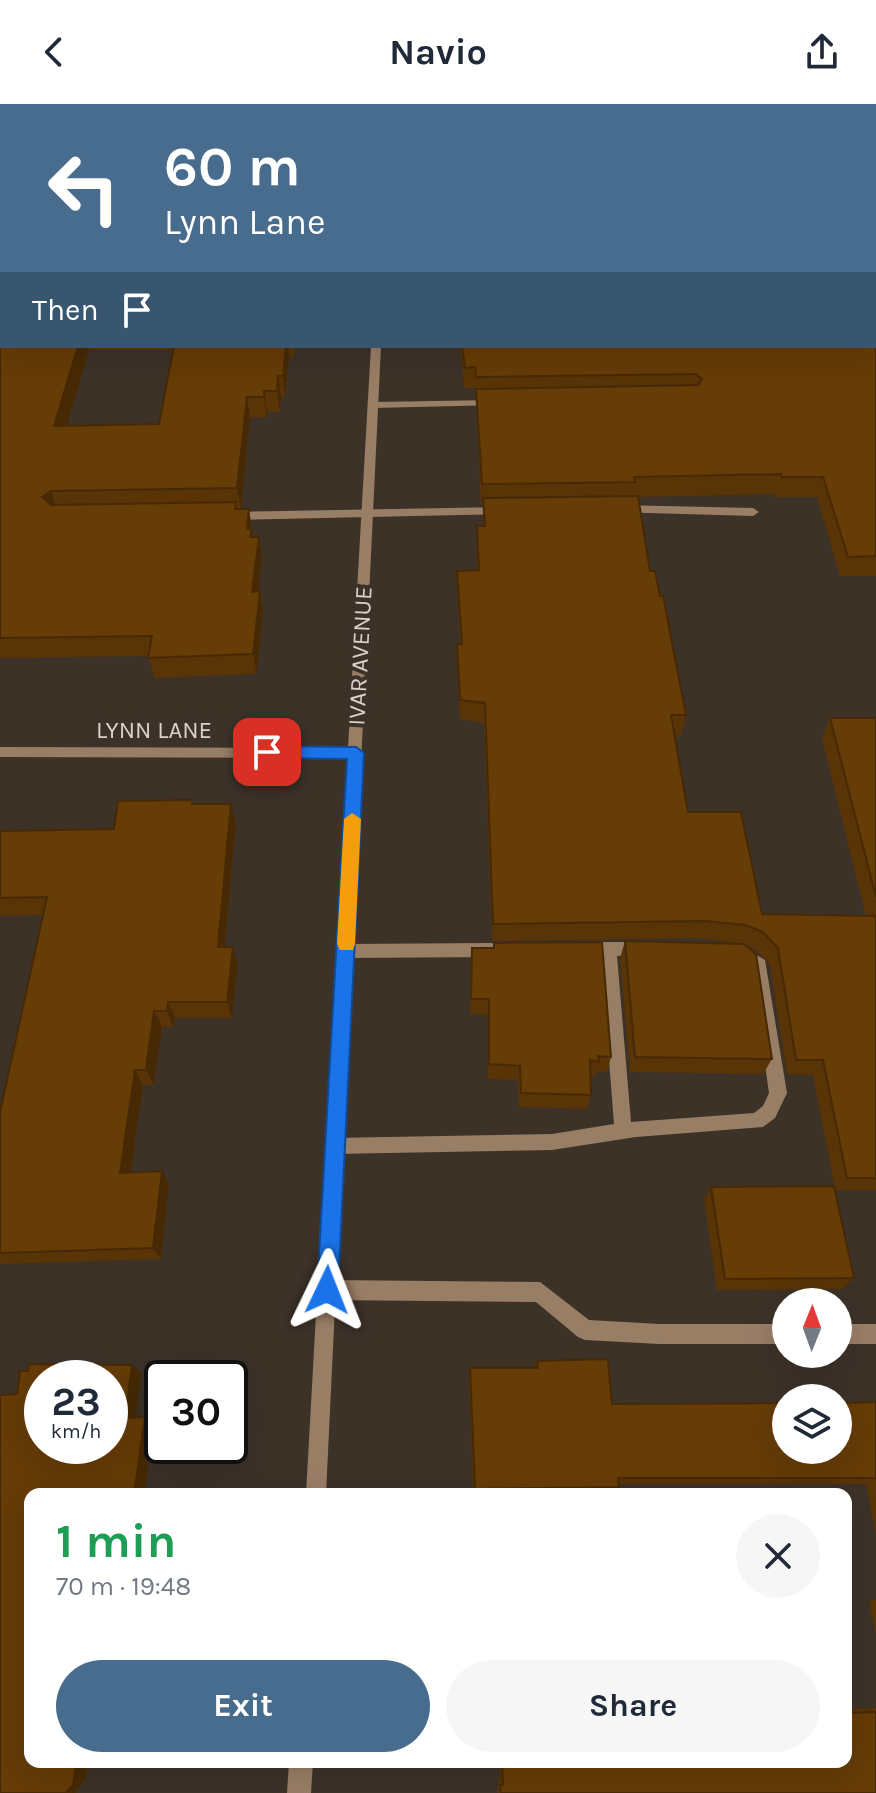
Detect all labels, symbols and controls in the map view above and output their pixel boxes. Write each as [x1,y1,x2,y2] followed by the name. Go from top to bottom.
[32,30,76,74] icon: back
[800,30,844,74] icon: share
[389,31,487,73] text: Navio
[164,134,301,199] text: 60 m
[32,136,136,240] icon: left
[164,201,325,243] text: Lynn Lane
[115,288,159,332] icon: arrive
[32,292,99,328] text: Then
[342,586,378,726] street label: IVAR AVENUE
[96,716,212,744] street label: LYNN LANE
[233,718,301,786] pin
[245,730,289,774] icon: arrive
[285,1248,369,1332] position arrow
[772,1288,852,1368] north arrow
[772,1288,852,1464] map controls
[144,1360,248,1464] speed limit sign: 30
[51,1378,101,1425] text: 23
[772,1384,852,1464] button: layers
[51,1420,101,1443] text: km/h
[56,1513,176,1569] text: 1 min
[736,1514,820,1598] button: close
[56,1571,191,1602] text: 70 m · 19:48
[56,1660,430,1752] button: Exit
[446,1660,820,1752] button: Share

